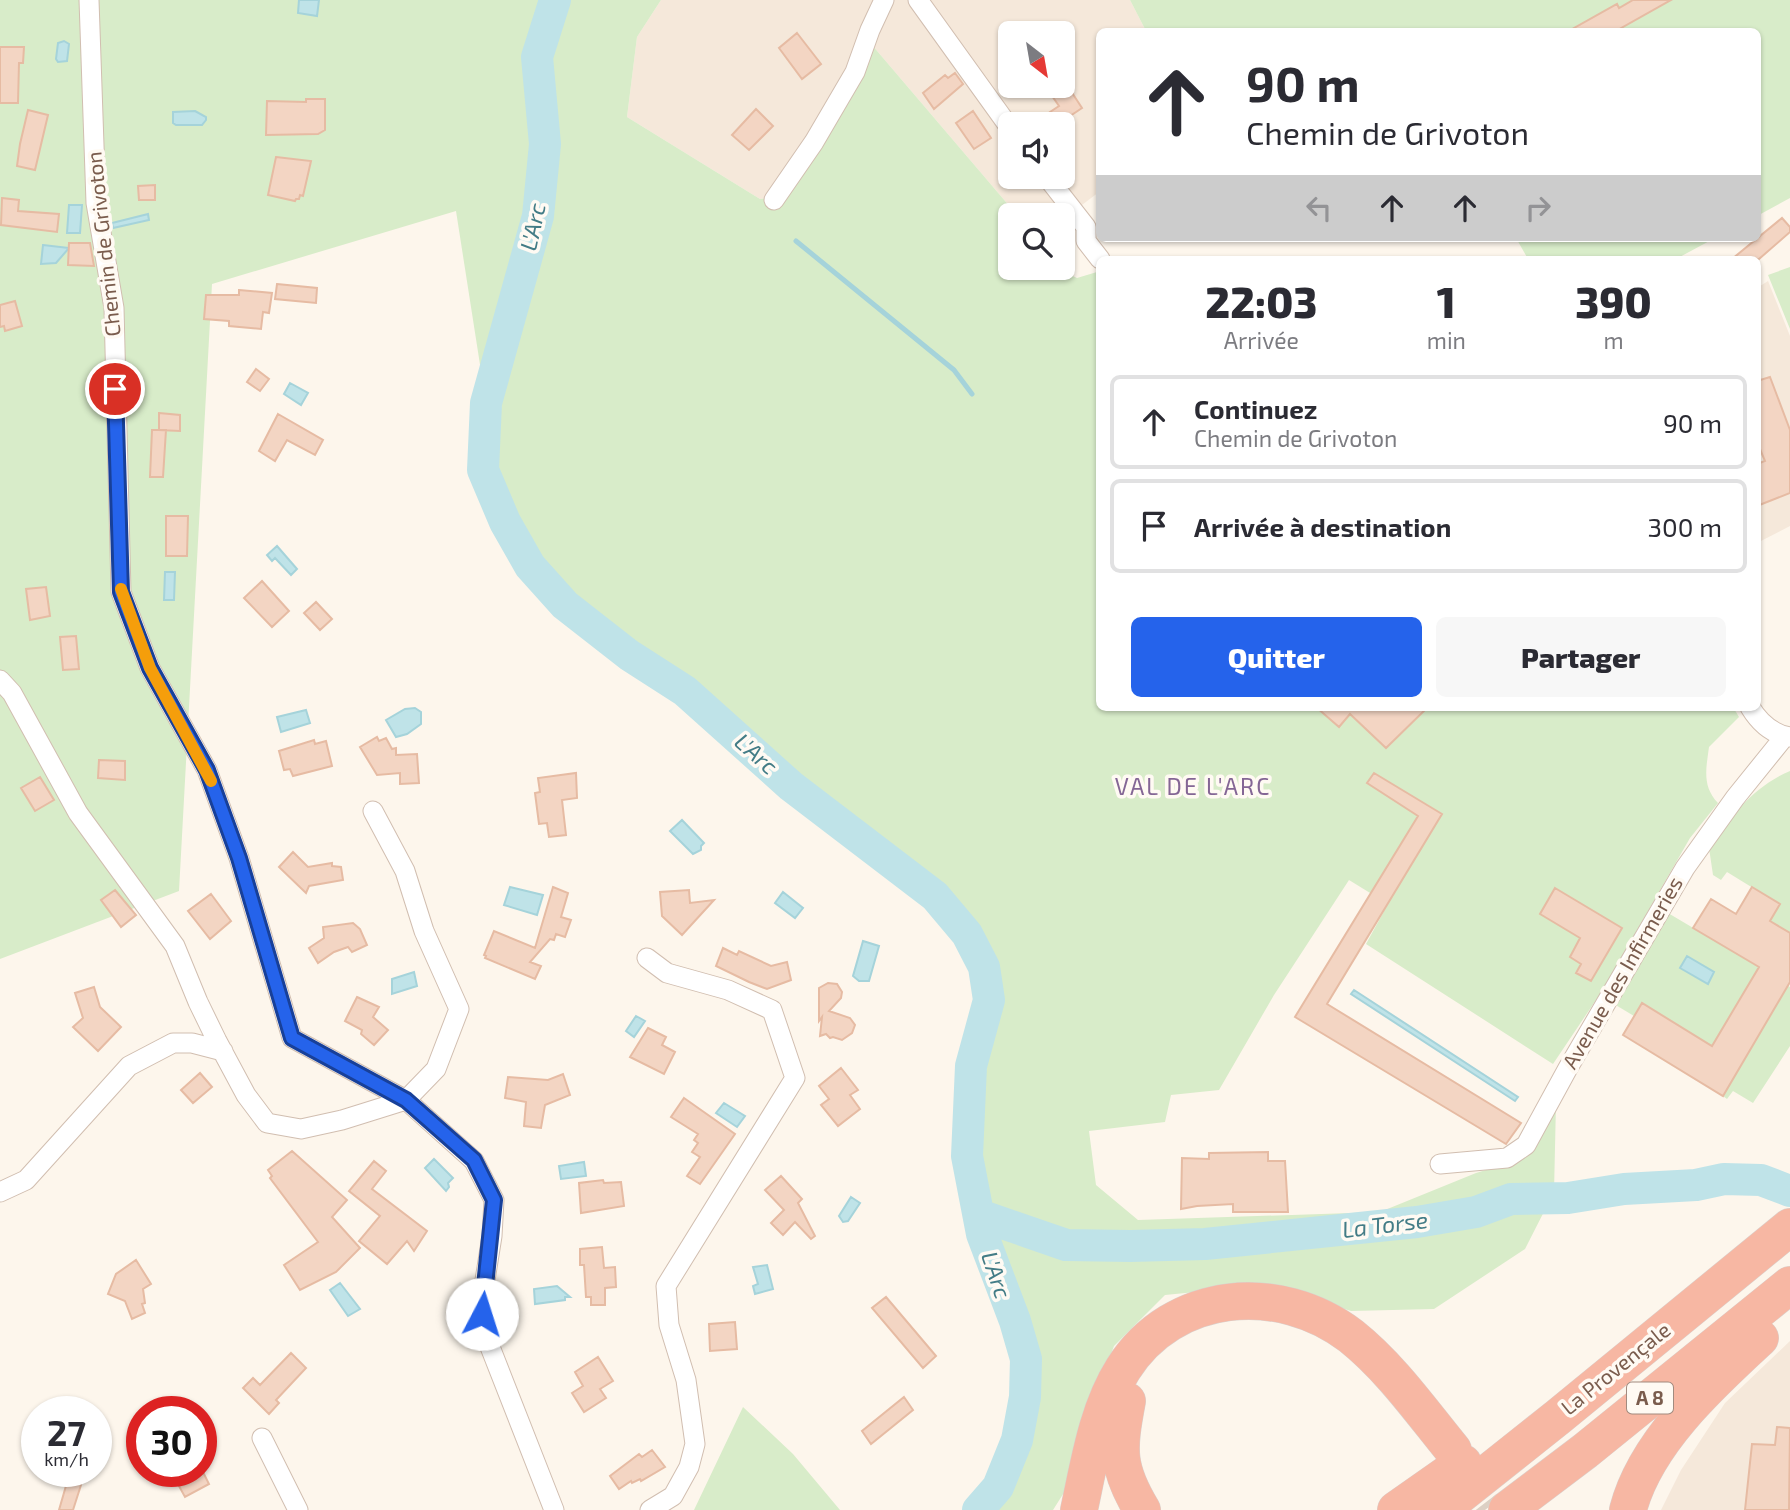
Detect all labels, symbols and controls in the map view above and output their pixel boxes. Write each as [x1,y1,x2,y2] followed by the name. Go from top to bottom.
[998,21,1074,98] north arrow
[998,21,1075,280] map controls
[1246,53,1360,112] text: 90 m
[1131,56,1222,147] icon: ahead
[998,112,1075,189] button: sound
[1246,113,1529,151] text: Chemin de Grivoton
[80,150,125,338] street label: Chemin de Grivoton
[1300,189,1338,227] icon: left
[1373,189,1411,227] icon: ahead
[1446,189,1484,227] icon: ahead
[1519,189,1557,227] icon: right
[513,200,551,253] water label: L'Arc
[998,203,1075,280] button: search
[1205,276,1317,326] text: 22:03
[1437,276,1456,326] text: 1
[1575,276,1652,326] text: 390
[1224,326,1299,354] text: Arrivée
[1427,326,1466,354] text: min
[1603,326,1624,354] text: m
[85,359,145,419] pin
[96,370,134,408] icon: arrive
[1194,393,1317,424] text: Continuez
[1135,403,1173,441] icon: ahead
[1663,407,1722,438] text: 90 m
[1194,424,1397,452] text: Chemin de Grivoton
[1135,507,1173,545] icon: arrive
[1194,511,1451,542] text: Arrivée à destination
[1648,511,1722,542] text: 300 m
[1131,617,1422,697] button: Quitter
[1436,617,1726,697] button: Partager
[729,727,784,780] water label: L'Arc
[1115,772,1271,800] district label: VAL DE L'ARC
[1556,872,1687,1073] street label: Avenue des Infirmeries
[1340,1205,1429,1243] water label: La Torse
[976,1247,1018,1302] water label: L'Arc
[445,1277,519,1351] position arrow
[1555,1316,1676,1421] street label: La Provençale
[1627,1382,1673,1414] road number: A 8
[126,1396,217,1487] speed limit sign: 30
[47,1411,86,1453] text: 27
[44,1448,89,1470] text: km/h

